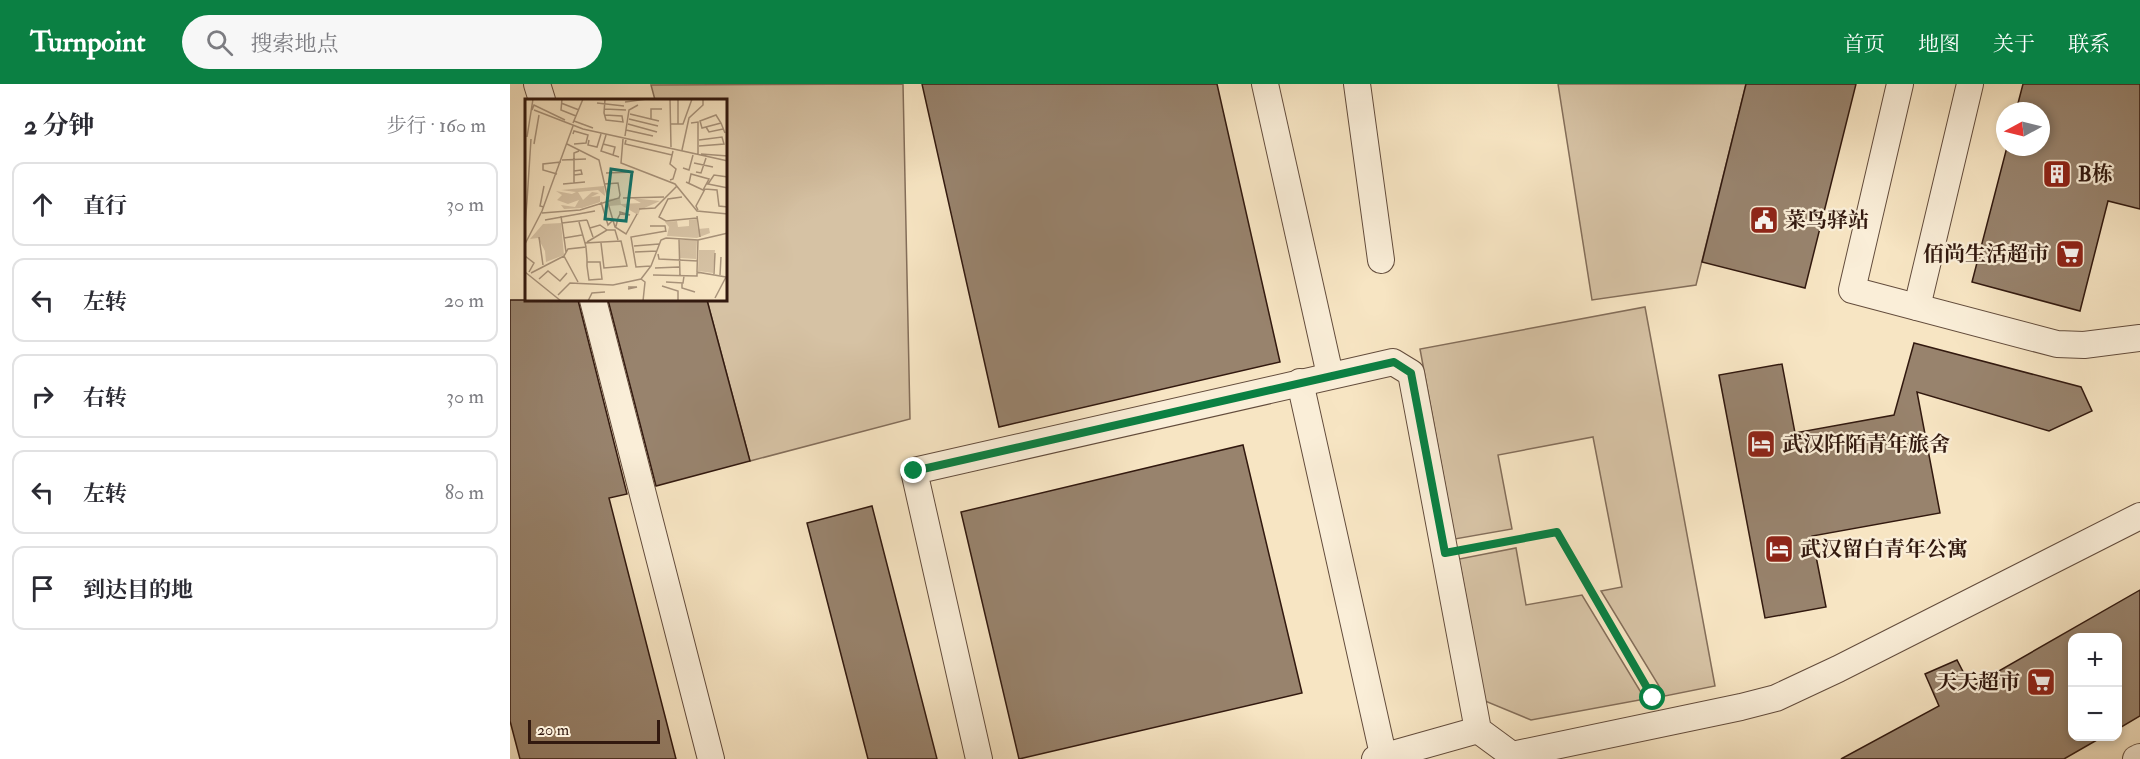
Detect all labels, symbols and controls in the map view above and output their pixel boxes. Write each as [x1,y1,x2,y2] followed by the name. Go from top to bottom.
[182,15,602,69] search box
[30,25,146,60] text: Turnpoint
[203,26,236,59] icon: search
[251,30,339,58] text: 搜索地点
[1843,31,1885,58] text: 首页
[1918,31,1960,58] text: 地图
[1993,31,2035,58] text: 关于
[2068,31,2110,58] text: 联系
[525,99,728,302] inset map
[1996,102,2050,156] north arrow
[24,110,95,142] text: 2 分钟
[387,113,486,138] text: 步行 · 160 m
[2041,158,2073,190] building icon: B栋
[2078,161,2113,188] place label: B栋
[26,188,59,221] icon: ahead
[83,192,127,220] text: 直行
[446,192,484,217] text: 30 m
[1748,204,1780,236] public building icon: 菜鸟驿站
[1785,207,1869,234] place label: 菜鸟驿站
[2054,238,2086,270] supermarket icon: 佰尚生活超市
[1923,241,2049,268] place label: 佰尚生活超市
[26,284,59,317] icon: left
[83,288,127,316] text: 左转
[444,288,484,313] text: 20 m
[26,380,59,413] icon: right
[83,384,127,412] text: 右转
[446,384,484,409] text: 30 m
[1745,428,1777,460] hotel icon: 武汉阡陌青年旅舍
[1782,431,1950,458] place label: 武汉阡陌青年旅舍
[900,457,926,483] route end
[26,476,59,509] icon: left
[83,480,127,508] text: 左转
[445,480,484,505] text: 80 m
[1763,533,1795,565] hotel icon: 武汉留白青年公寓
[1800,536,1968,563] place label: 武汉留白青年公寓
[26,572,59,605] icon: arrive
[83,576,193,604] text: 到达目的地
[2068,633,2122,741] map controls
[2068,633,2122,687] button: +
[2025,666,2057,698] supermarket icon: 天天超市
[1936,669,2020,696] place label: 天天超市
[1639,684,1665,710] route start
[2068,687,2122,741] button: −
[528,717,660,744] scale bar
[537,720,569,740] text: 20 m

